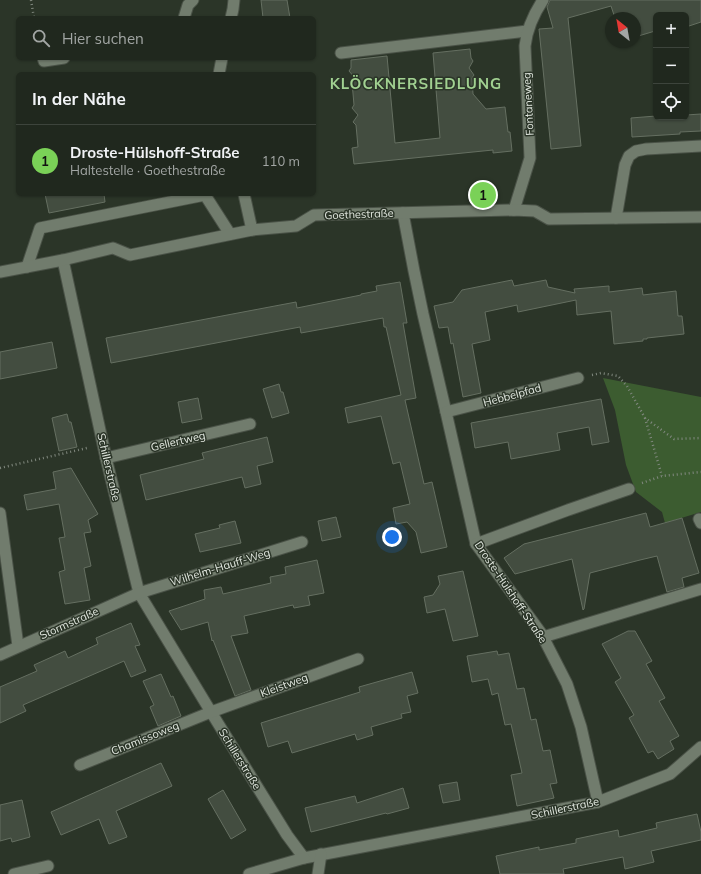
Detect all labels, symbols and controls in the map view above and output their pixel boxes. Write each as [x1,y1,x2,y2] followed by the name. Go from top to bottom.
[605,12,641,48] north arrow
[653,12,689,120] map controls
[653,12,689,48] button: +
[16,16,316,60] search box
[30,27,52,49] icon: search
[62,29,144,48] text: Hier suchen
[653,48,689,84] button: −
[519,72,537,136] street label: Fontaneweg
[330,74,502,93] district label: KLÖCKNERSIEDLUNG
[653,84,689,120] button: locate
[32,88,126,109] text: In der Nähe
[70,143,240,162] text: Droste-Hülshoff-Straße
[41,153,49,169] text: 1
[262,153,300,169] text: 110 m
[70,162,225,178] text: Haltestelle · Goethestraße
[470,180,496,210] pin: 1
[324,206,394,222] street label: Goethestraße
[481,381,543,409] street label: Hebbelpfad
[149,428,207,454] street label: Gellertweg
[94,432,124,502] street label: Schillerstraße
[382,527,402,547] your location
[472,538,550,646] street label: Droste-Hülshoff-Straße
[168,545,272,589] street label: Wilhelm-Hauff-Weg
[37,604,101,642] street label: Stormstraße
[258,670,310,700] street label: Kleistweg
[109,718,181,758] street label: Chamissoweg
[216,726,264,792] street label: Schillerstraße
[530,794,600,822] street label: Schillerstraße

